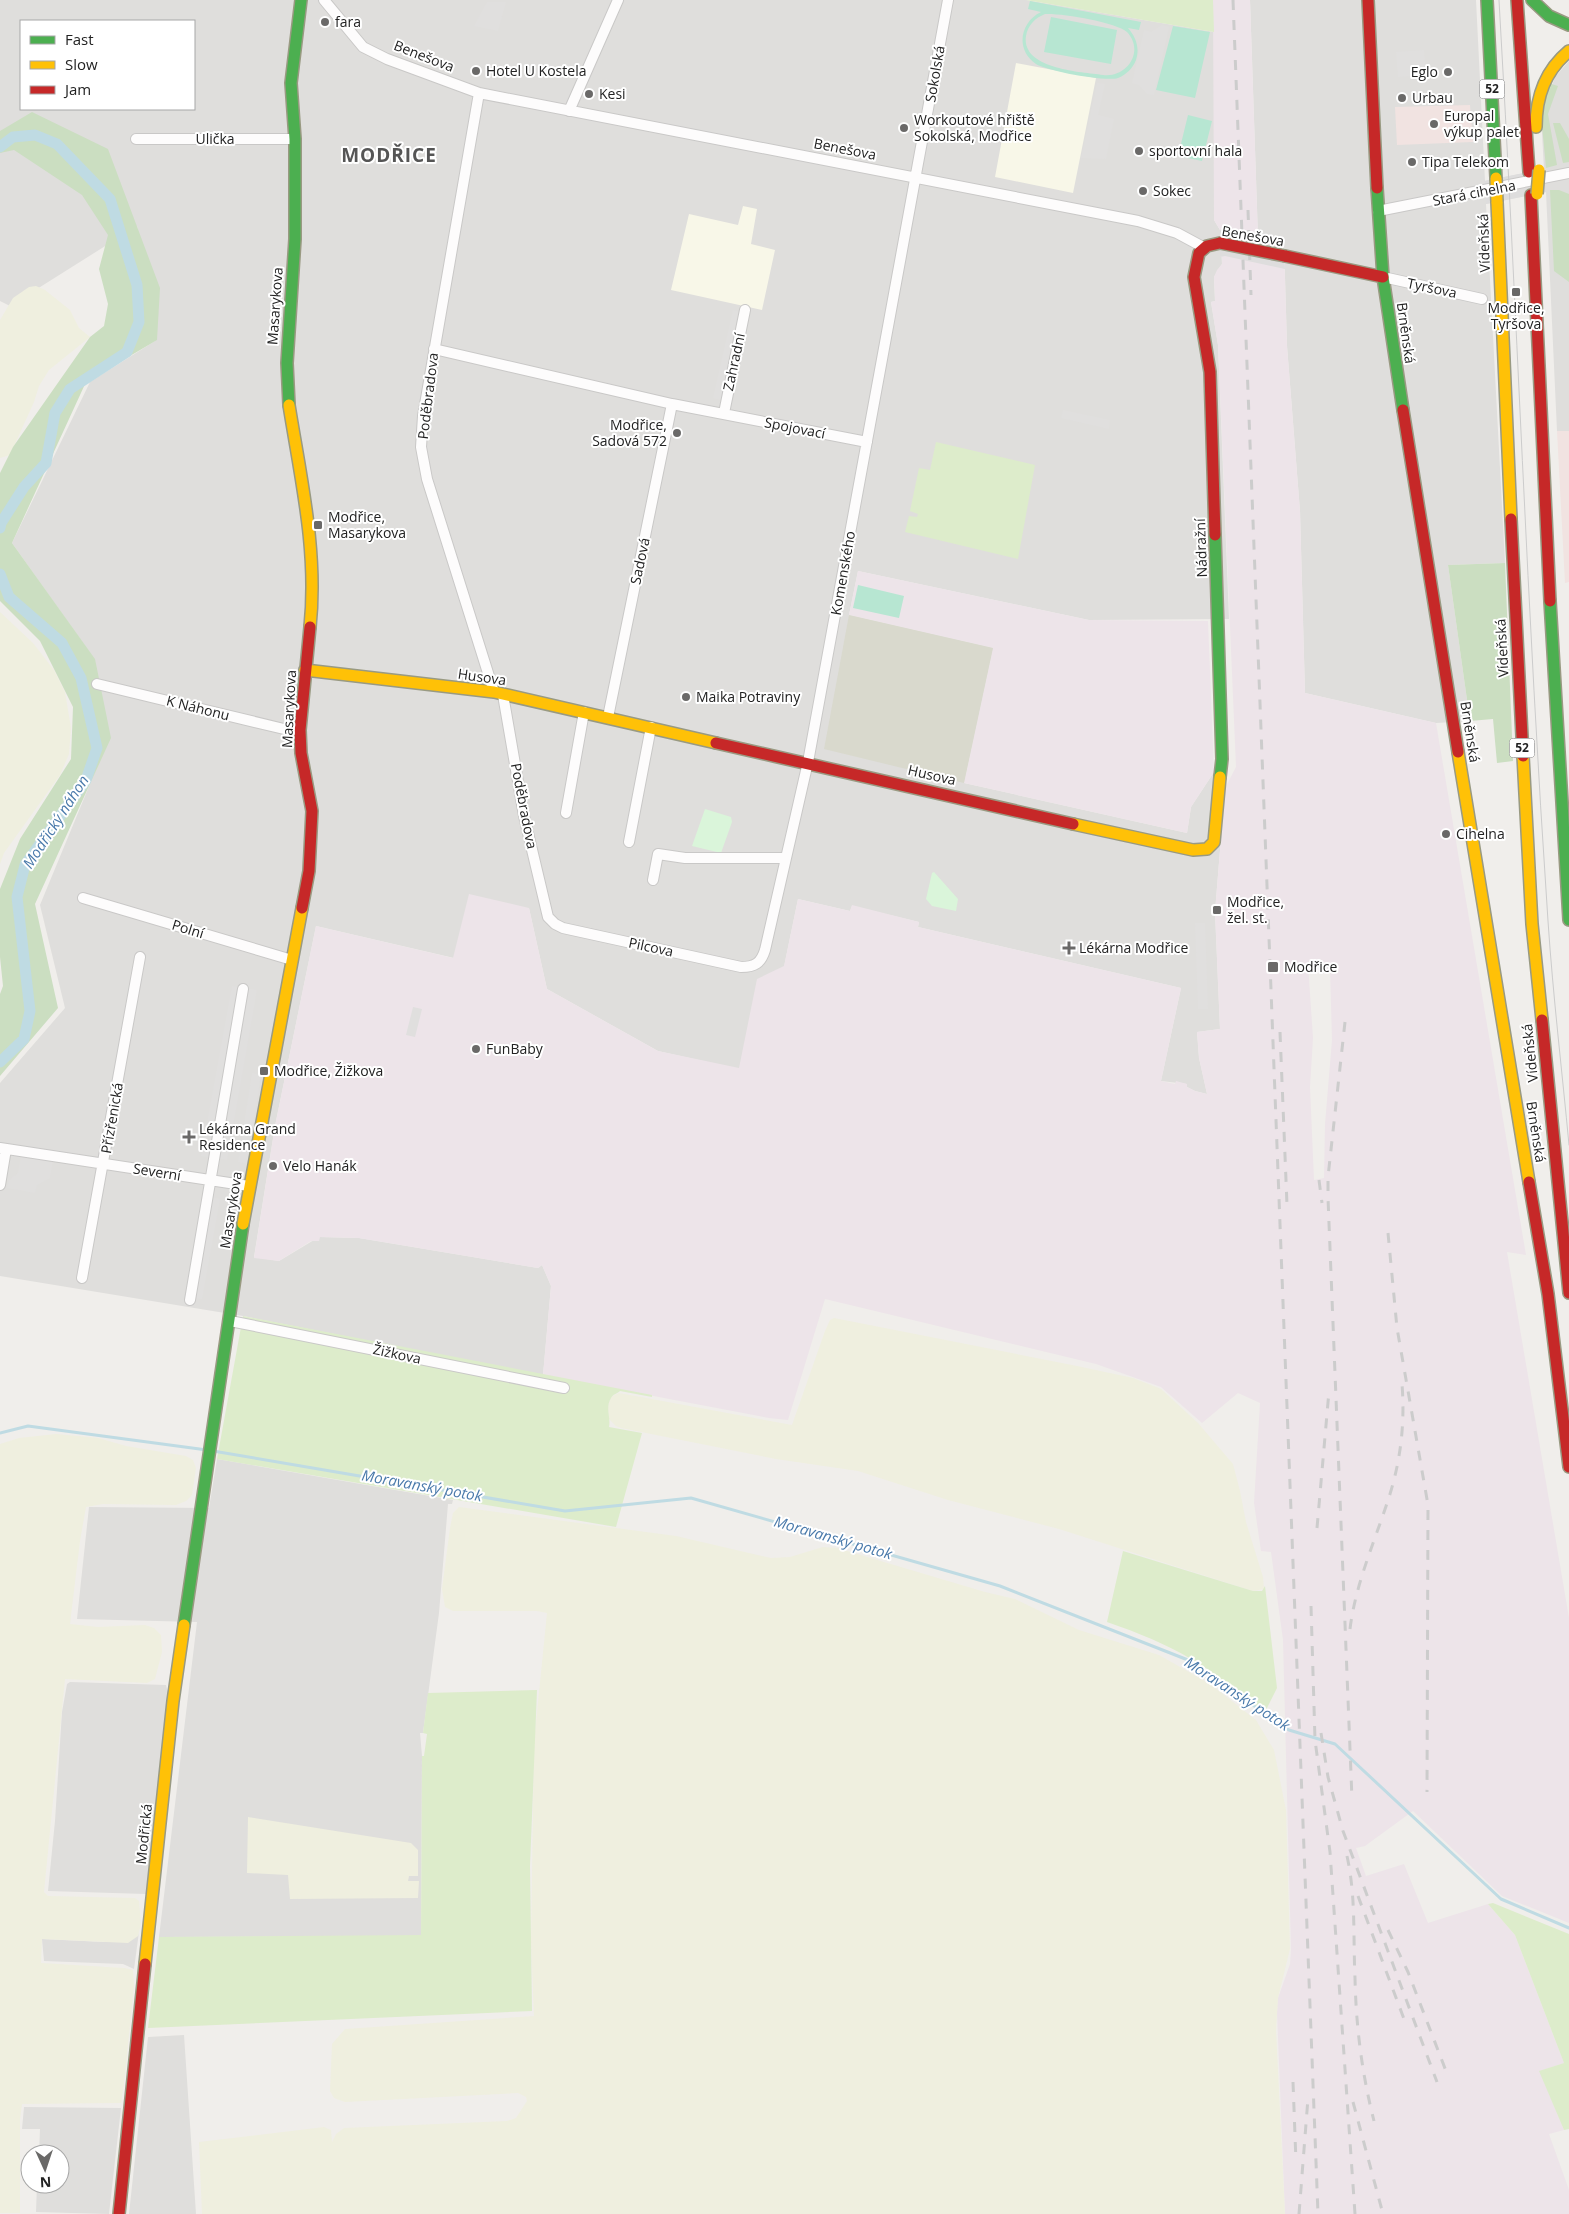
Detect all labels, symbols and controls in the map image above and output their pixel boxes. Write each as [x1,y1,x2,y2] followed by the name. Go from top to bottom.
[335,12,361,31] place label: fara
[319,16,331,28] marker: fara
[20,20,195,110] legend
[65,29,94,49] text: Fast
[391,35,457,76] street label: Benešova
[920,44,949,104] street label: Sokolská
[65,54,98,74] text: Slow
[486,61,586,80] place label: Hotel U Kostela
[1411,62,1438,81] place label: Eglo
[470,65,482,77] marker: Hotel U Kostela
[1442,66,1454,78] marker: Eglo
[63,79,91,99] text: Jam
[1480,80,1504,98] road number: 52
[599,84,626,103] place label: Kesi
[583,88,595,100] marker: Kesi
[1412,88,1453,107] place label: Urbau
[1396,92,1408,104] marker: Urbau
[1444,106,1519,141] place label: Europal výkup palet
[914,110,1035,145] place label: Workoutové hřiště Sokolská, Modřice
[1428,118,1440,130] marker: Europal výkup palet
[898,122,910,134] marker: Workoutové hřiště Sokolská, Modřice
[195,129,235,148] street label: Ulička
[812,133,878,164] street label: Benešova
[1149,141,1242,160] place label: sportovní hala
[341,142,437,168] district label: MODŘICE
[1133,145,1145,157] marker: sportovní hala
[1422,152,1509,171] place label: Tipa Telekom
[1406,156,1418,168] marker: Tipa Telekom
[1431,175,1517,210] street label: Stará cihelna
[1153,181,1191,200] place label: Sokec
[1137,185,1149,197] marker: Sokec
[1473,213,1494,273] street label: Vídeňská
[1220,221,1286,250] street label: Benešova
[262,266,287,346] street label: Masarykova
[1406,273,1459,302] street label: Tyršova
[1510,286,1522,298] marker: Modřice, Tyršova
[1487,298,1545,333] place label: Modřice, Tyršova
[1393,301,1420,365] street label: Brněnská
[718,331,749,393] street label: Zahradní
[413,352,442,440] street label: Poděbradova
[763,412,828,443] street label: Spojovací
[592,415,667,450] place label: Modřice, Sadová 572
[671,427,683,439] marker: Modřice, Sadová 572
[328,507,406,542] place label: Modřice, Masarykova
[1190,518,1211,578] street label: Nádražní
[312,519,324,531] marker: Modřice, Masarykova
[826,529,859,617] street label: Komenského
[625,536,654,586] street label: Sadová
[1490,618,1513,678] street label: Vídeňská
[457,664,508,689] street label: Husova
[277,669,300,748] street label: Masarykova
[696,687,801,706] place label: Maika Potraviny
[164,690,232,725] street label: K Náhonu
[680,691,692,703] marker: Maika Potraviny
[1456,700,1485,764] street label: Brněnská
[1510,738,1534,758] road number: 52
[906,760,958,789] street label: Husova
[507,761,542,850] street label: Poděbradova
[18,771,93,872] water label: Modřický náhon
[1456,824,1505,843] place label: Cihelna
[1440,828,1452,840] marker: Cihelna
[1227,892,1284,927] place label: Modřice, žel. st.
[1211,904,1223,916] marker: Modřice, žel. st.
[170,915,207,942] street label: Polní
[627,932,675,961] street label: Pilcova
[1079,938,1189,957] place label: Lékárna Modřice
[1063,942,1075,954] marker: Lékárna Modřice
[1284,957,1338,976] place label: Modřice
[1266,960,1280,974] marker: Modřice
[1517,1023,1542,1083] street label: Vídeňská
[486,1039,544,1058] place label: FunBaby
[470,1043,482,1055] marker: FunBaby
[274,1061,383,1080] place label: Modřice, Žižkova
[258,1065,270,1077] marker: Modřice, Žižkova
[96,1081,127,1155] street label: Přízřenická
[1522,1100,1551,1164] street label: Brněnská
[199,1119,296,1154] place label: Lékárna Grand Residence
[183,1131,195,1143] marker: Lékárna Grand Residence
[283,1156,357,1175] place label: Velo Hanák
[132,1158,183,1185] street label: Severní
[267,1160,279,1172] marker: Velo Hanák
[215,1170,246,1250] street label: Masarykova
[371,1339,423,1368] street label: Žižkova
[360,1465,485,1506] water label: Moravanský potok
[772,1511,895,1564] water label: Moravanský potok
[1181,1652,1295,1735] water label: Moravanský potok
[131,1803,156,1865] street label: Modřická
[20,2144,70,2194] north arrow
[40,2173,52,2192] text: N

